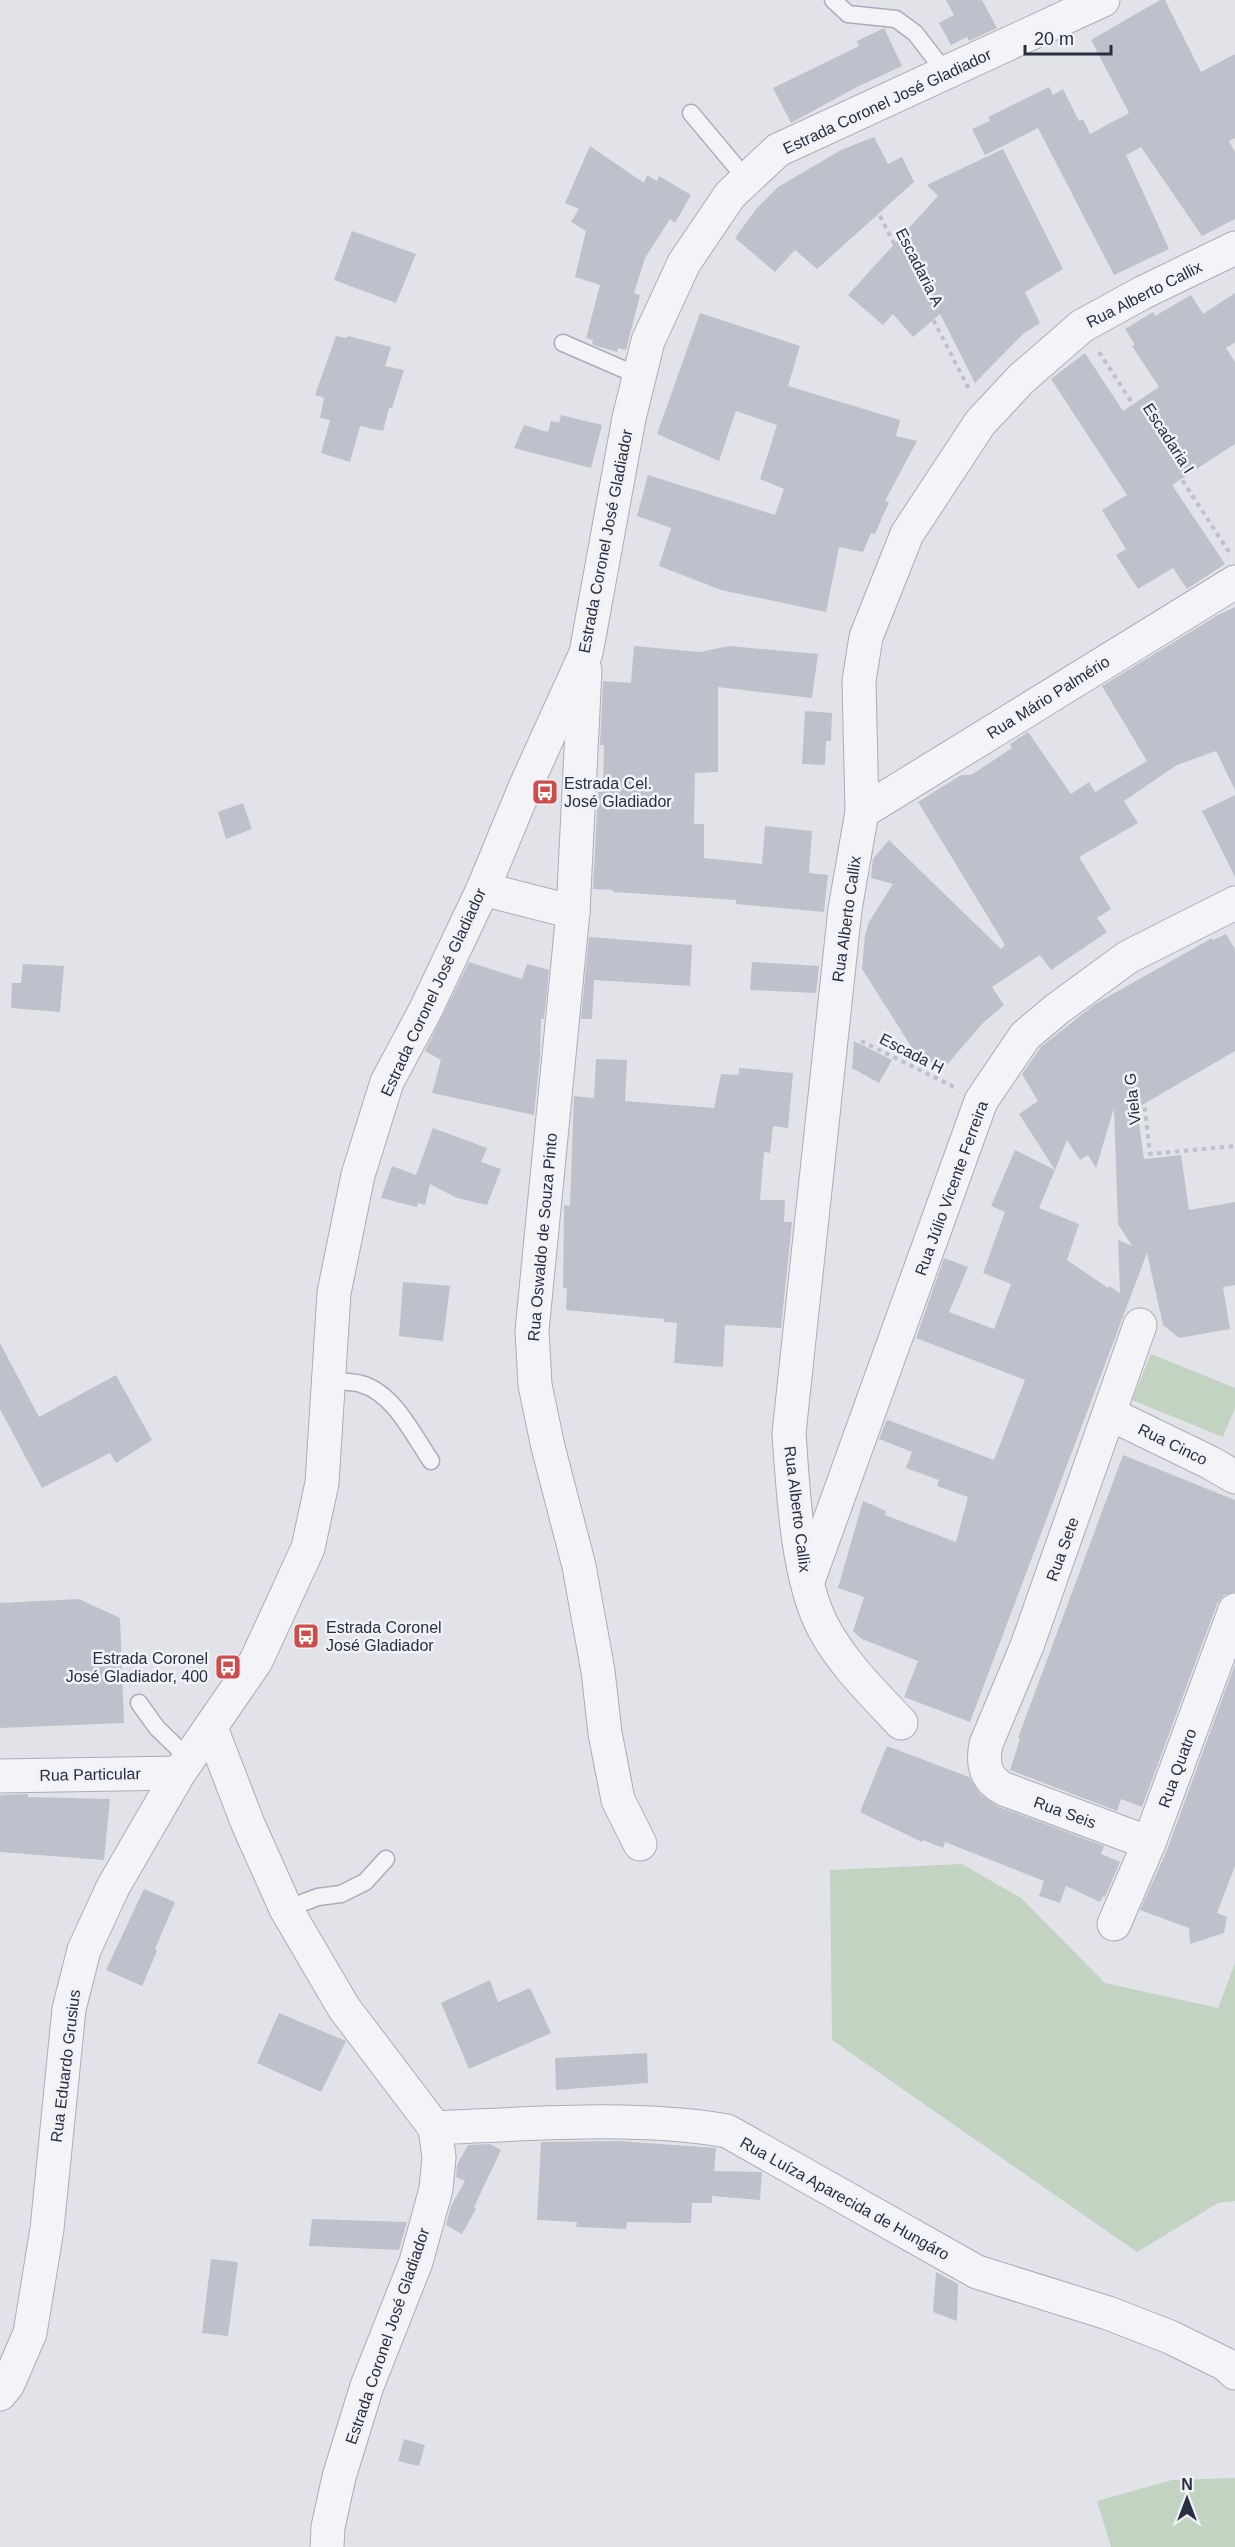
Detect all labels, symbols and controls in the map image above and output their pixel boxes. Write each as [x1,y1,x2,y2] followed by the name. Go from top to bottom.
[1025,18,1110,56] scale bar
[1034,29,1074,49] text: 20 m
[780,45,995,157] street label: Estrada Coronel José Gladiador
[893,225,947,309] street label: Escadaria A
[1084,258,1205,331] street label: Rua Alberto Callix
[1140,400,1198,476] street label: Escadaria I
[575,427,636,654] street label: Estrada Coronel José Gladiador
[984,653,1113,742] street label: Rua Mário Palmério
[564,775,672,810] place label: Estrada Cel. José Gladiador
[530,777,560,807] bus stop icon: Estrada Cel. José Gladiador
[829,855,864,983] street label: Rua Alberto Callix
[378,885,490,1099] street label: Estrada Coronel José Gladiador
[877,1030,947,1077] street label: Escada H
[1121,1072,1144,1126] street label: Viela G
[912,1098,991,1278] street label: Rua Júlio Vicente Ferreira
[525,1132,560,1342] street label: Rua Oswaldo de Souza Pinto
[1135,1420,1210,1469] street label: Rua Cinco
[781,1445,814,1573] street label: Rua Alberto Callix
[1043,1515,1082,1583] street label: Rua Sete
[326,1619,442,1654] place label: Estrada Coronel José Gladiador
[291,1621,321,1651] bus stop icon: Estrada Coronel José Gladiador
[66,1650,208,1685] place label: Estrada Coronel José Gladiador, 400
[213,1652,243,1682] bus stop icon: Estrada Coronel José Gladiador, 400
[1155,1726,1200,1810] street label: Rua Quatro
[39,1765,142,1784] street label: Rua Particular
[1031,1793,1098,1832] street label: Rua Seis
[48,1989,83,2143] street label: Rua Eduardo Grusius
[737,2134,952,2263] street label: Rua Luíza Aparecida de Hungáro
[342,2225,433,2447] street label: Estrada Coronel José Gladiador
[1157,2469,1217,2529] north arrow
[1181,2476,1193,2493] text: N

